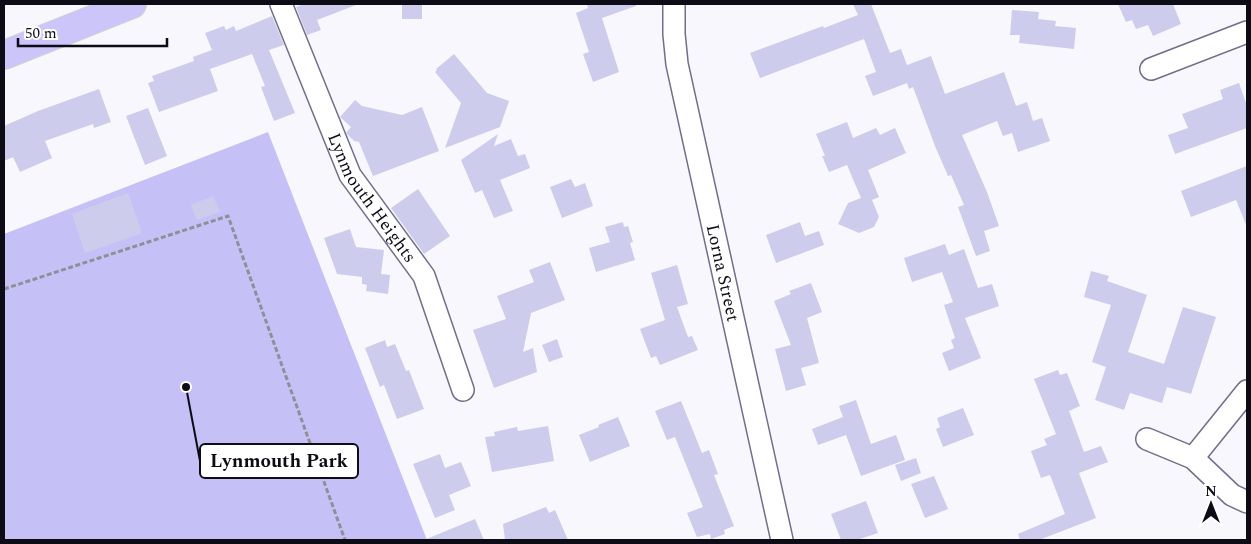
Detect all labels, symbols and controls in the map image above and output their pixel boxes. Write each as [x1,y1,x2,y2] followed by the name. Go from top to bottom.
[18,15,166,47] scale bar
[25,22,57,45] text: 50 m
[320,129,423,269] street label: Lynmouth Heights
[699,222,746,324] street label: Lorna Street
[200,444,358,478] callout: Lynmouth Park
[210,447,349,476] text: Lynmouth Park
[1186,479,1236,529] north arrow
[1205,481,1217,502] text: N

